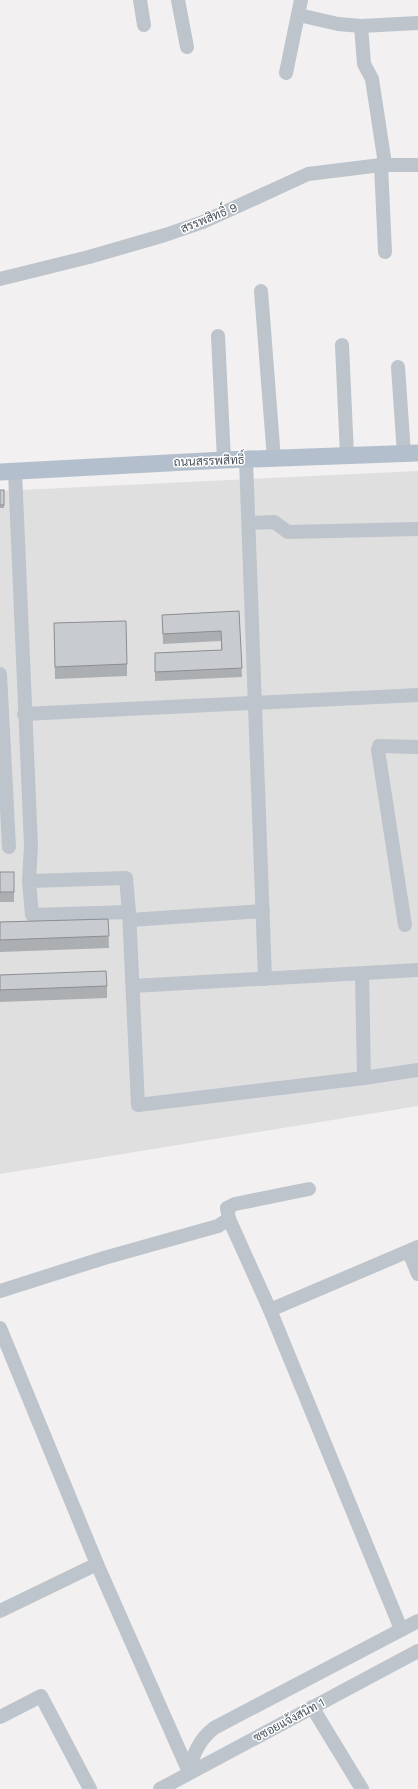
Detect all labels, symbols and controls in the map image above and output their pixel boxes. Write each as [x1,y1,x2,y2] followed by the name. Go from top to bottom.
[177,196,239,236] street label: สรรพสิทธิ์ 9
[173,448,245,469] street label: ถนนสรรพสิทธิ์
[251,1695,327,1745] street label: ซซอยแจ้งสนิท 1

